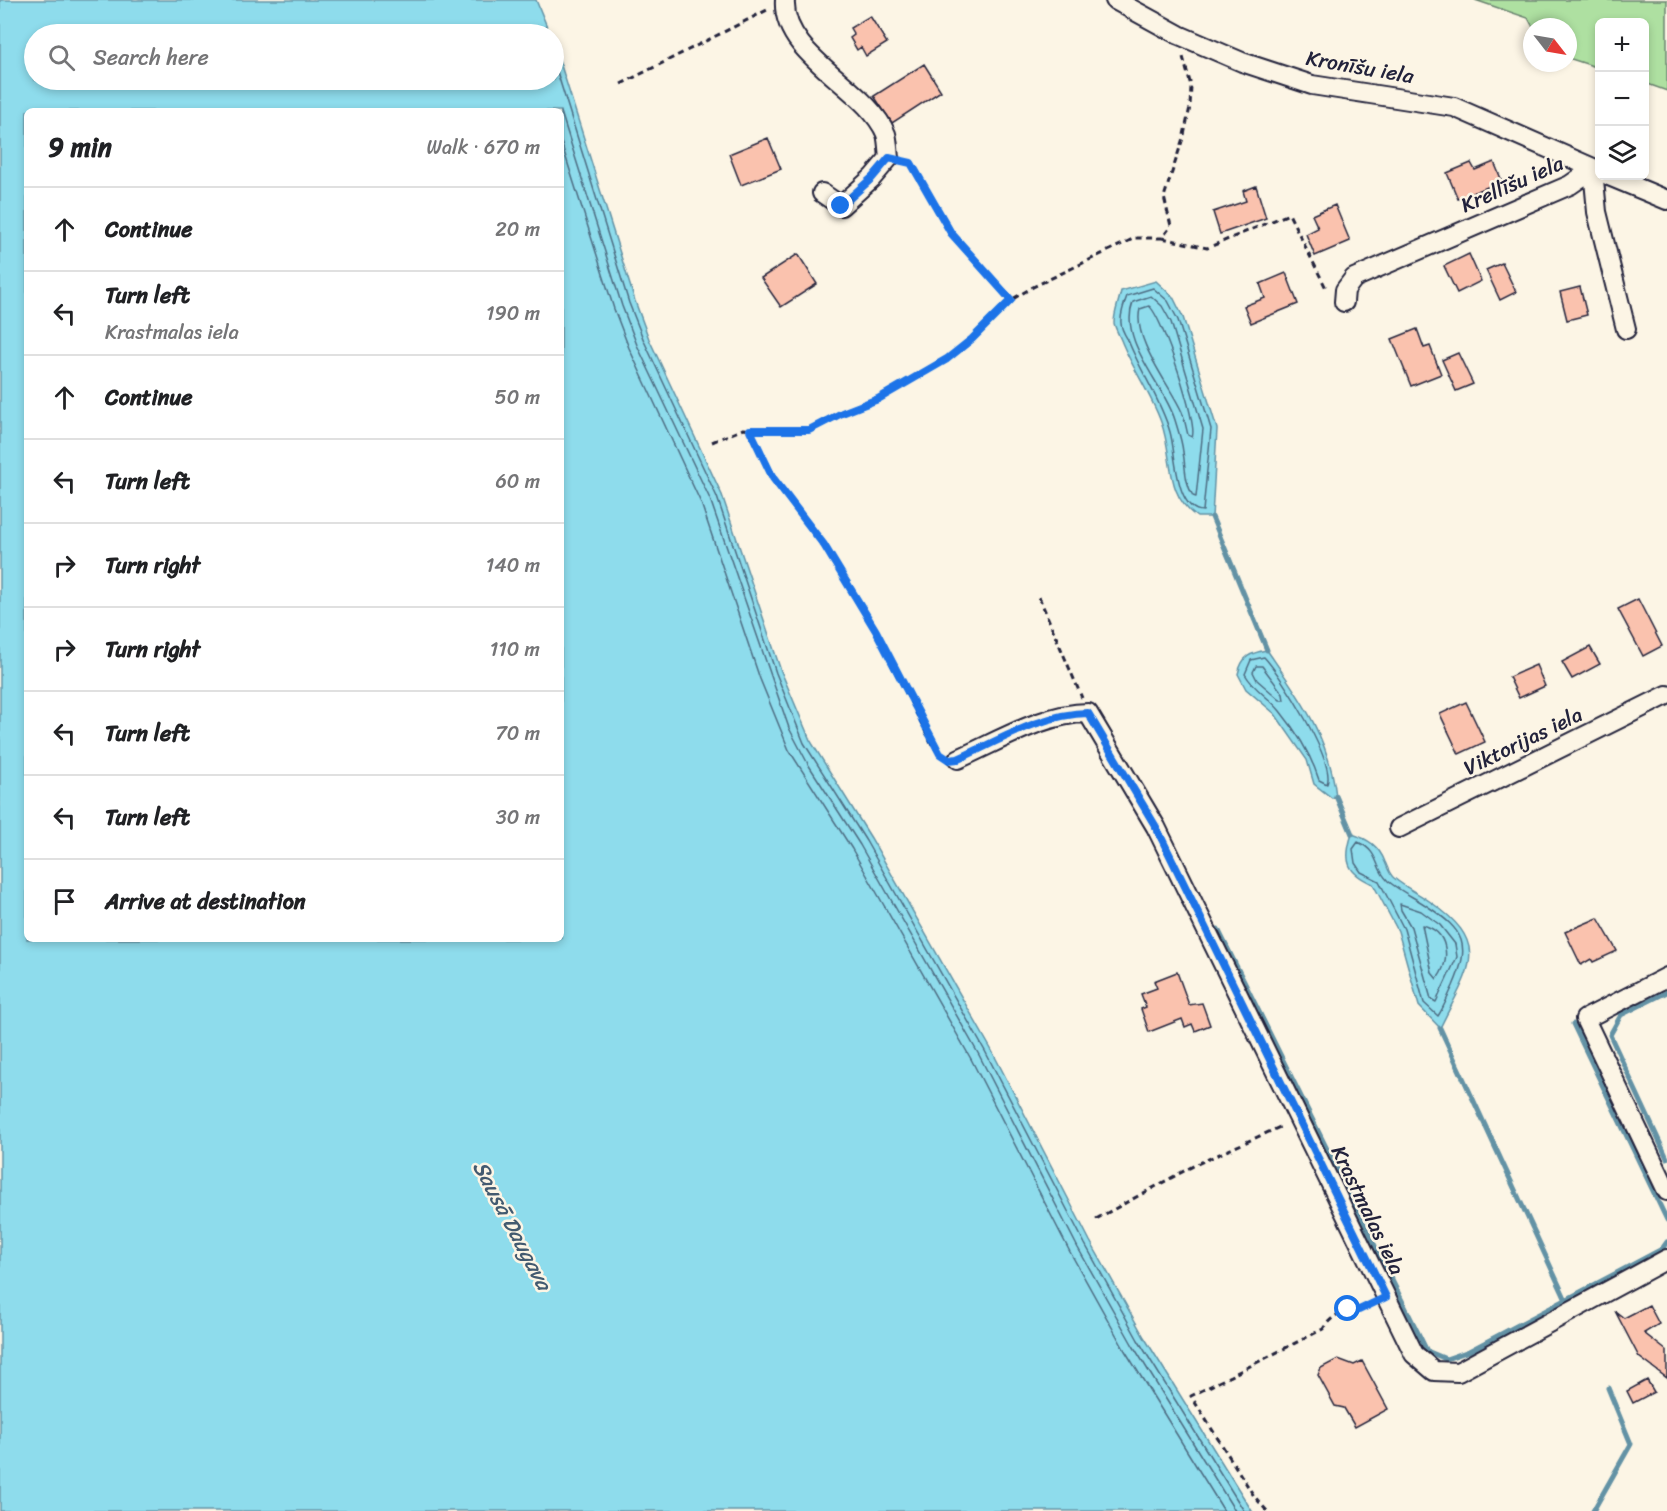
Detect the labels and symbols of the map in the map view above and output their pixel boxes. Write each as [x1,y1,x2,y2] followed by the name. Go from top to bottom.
[1523,18,1577,72] north arrow
[1303,39,1417,95] street label: Kronīšu iela
[1454,144,1570,224] street label: Krellīšu iela
[827,192,853,218] route end
[1457,696,1590,786] street label: Viktorijas iela
[1320,1139,1416,1282] street label: Krastmalas iela
[462,1153,564,1299] water label: Sausā Daugava
[1334,1295,1360,1321] route start

